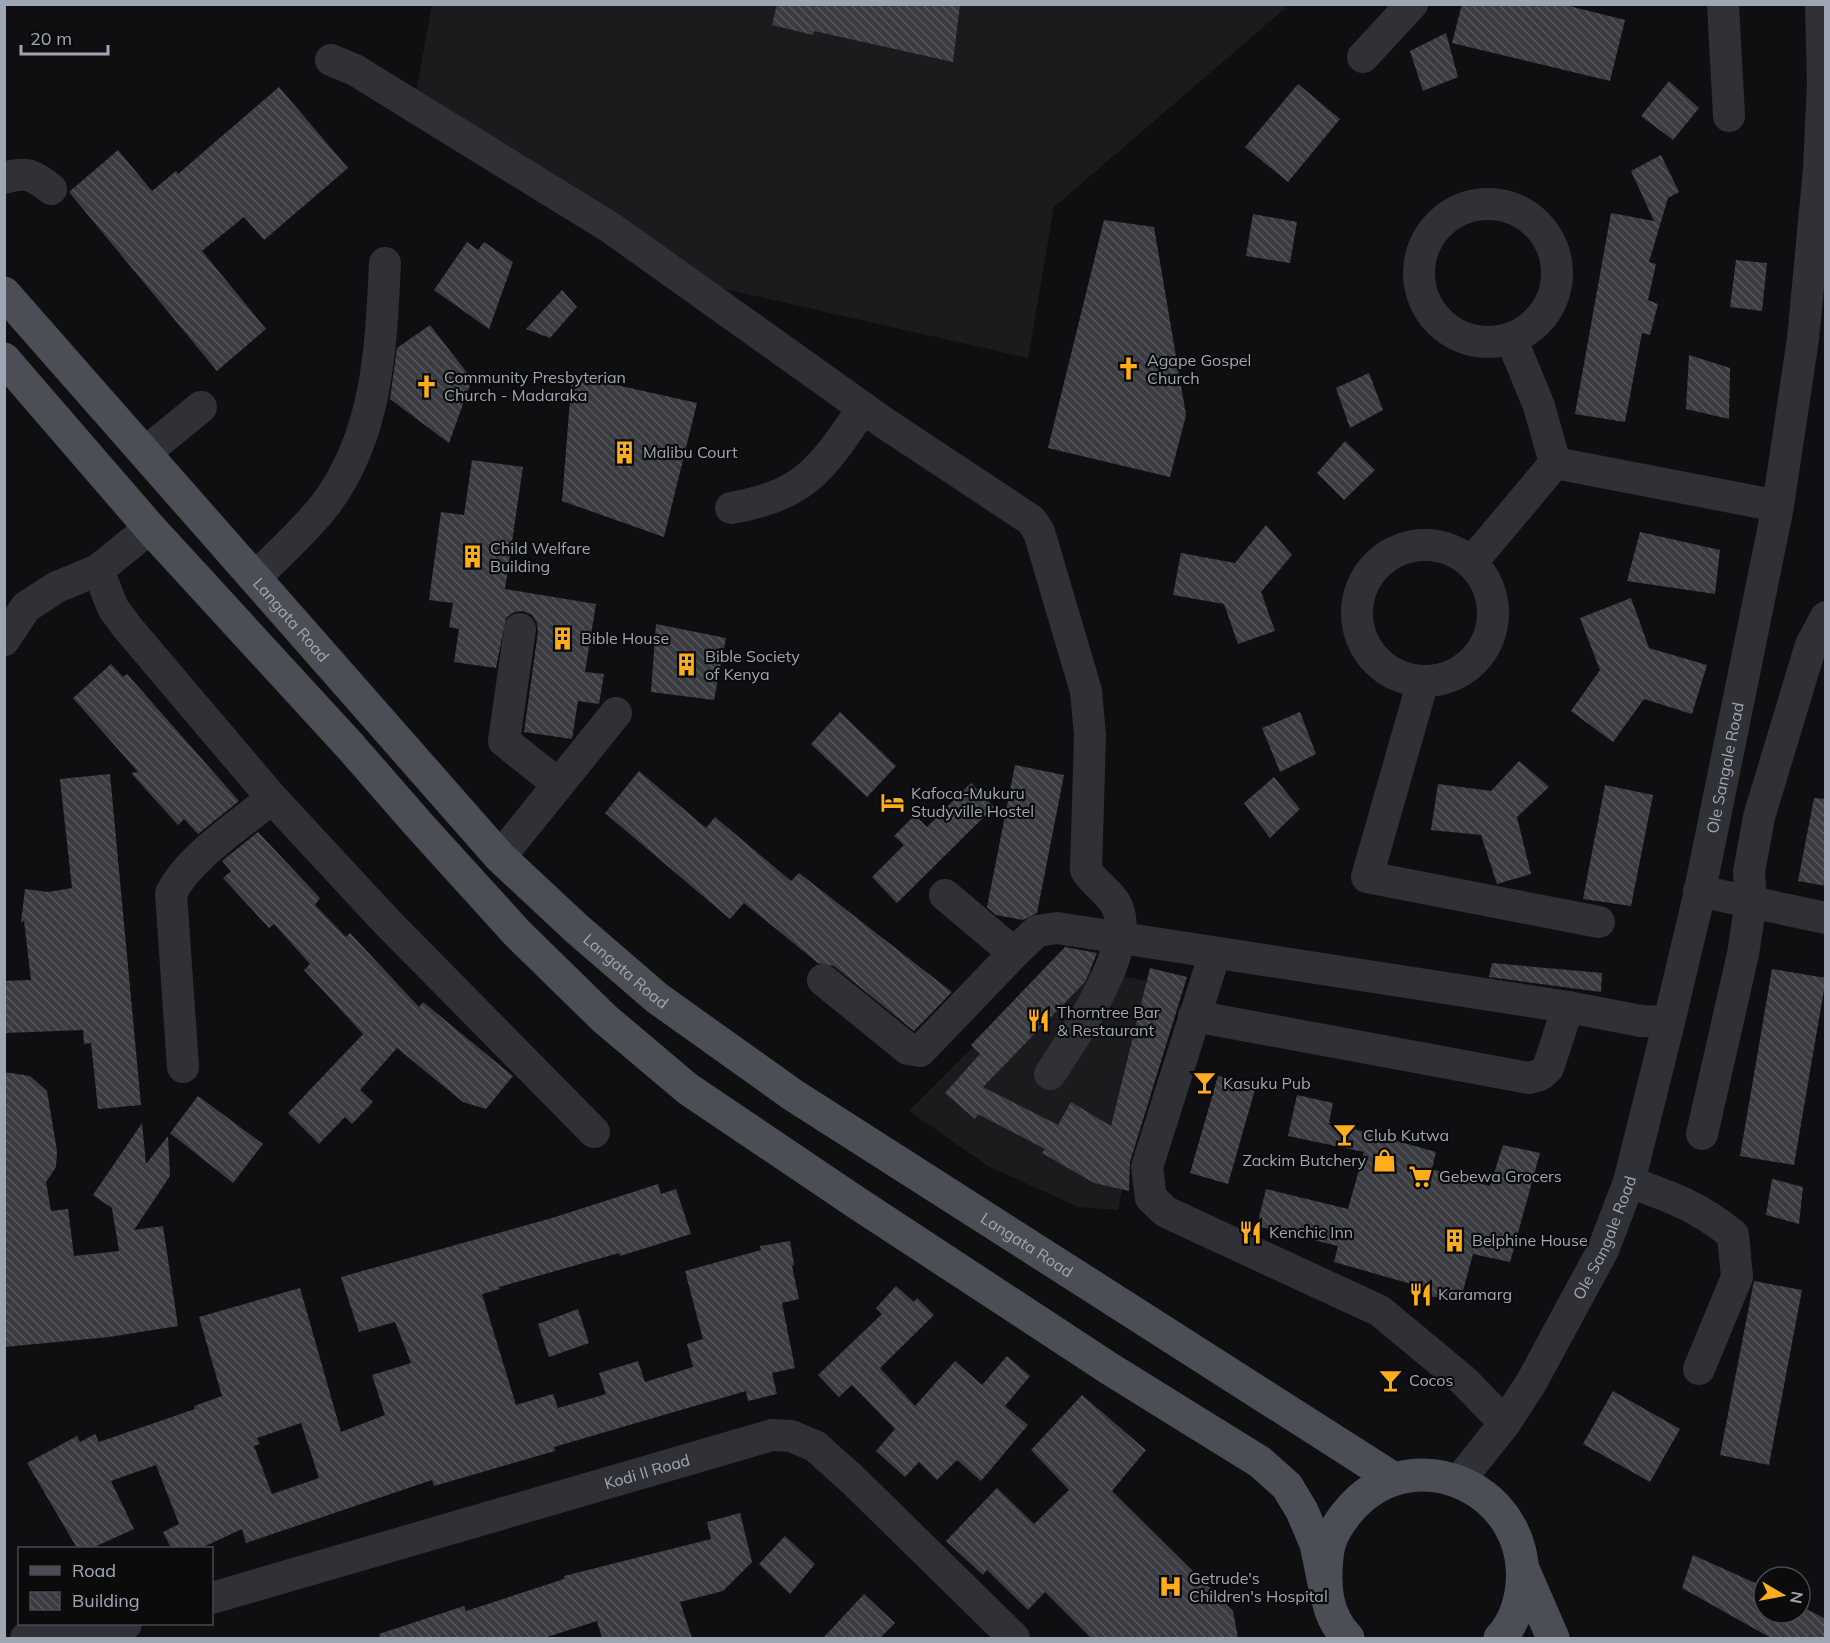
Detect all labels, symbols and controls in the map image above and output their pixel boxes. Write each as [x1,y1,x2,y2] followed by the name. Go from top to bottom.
[21,18,108,56] scale bar
[30,27,72,50] text: 20 m
[1147,350,1251,388] place label: Agape Gospel Church
[1116,356,1142,382] church icon: Agape Gospel Church
[444,367,626,405] place label: Community Presbyterian Church - Madaraka
[413,373,439,399] church icon: Community Presbyterian Church - Madaraka
[612,439,638,465] building icon: Malibu Court
[643,442,738,462] place label: Malibu Court
[490,538,590,576] place label: Child Welfare Building
[459,544,485,570] building icon: Child Welfare Building
[249,573,334,666] street label: Langata Road
[550,625,576,651] building icon: Bible House
[581,628,669,648] place label: Bible House
[705,646,800,684] place label: Bible Society of Kenya
[674,652,700,678] building icon: Bible Society of Kenya
[1702,700,1748,835] street label: Ole Sangale Road
[911,783,1034,821] place label: Kafoca-Mukuru Studyville Hostel
[880,789,906,815] hotel icon: Kafoca-Mukuru Studyville Hostel
[579,929,672,1013] street label: Langata Road
[1057,1002,1160,1040] place label: Thorntree Bar & Restaurant
[1026,1008,1052,1034] restaurant icon: Thorntree Bar & Restaurant
[1192,1070,1218,1096] bar icon: Kasuku Pub
[1223,1073,1311,1093] place label: Kasuku Pub
[1332,1122,1358,1148] bar icon: Club Kutwa
[1363,1125,1449,1145] place label: Club Kutwa
[1371,1147,1397,1173] shop icon: Zackim Butchery
[1242,1150,1366,1170] place label: Zackim Butchery
[1408,1163,1434,1189] supermarket icon: Gebewa Grocers
[1439,1166,1562,1186] place label: Gebewa Grocers
[1568,1174,1640,1303] street label: Ole Sangale Road
[977,1208,1077,1281] street label: Langata Road
[1238,1219,1264,1245] restaurant icon: Kenchic Inn
[1269,1222,1353,1242] place label: Kenchic Inn
[1441,1227,1467,1253] building icon: Belphine House
[1472,1230,1588,1250] place label: Belphine House
[1407,1281,1433,1307] restaurant icon: Karamarg
[1438,1284,1512,1304] place label: Karamarg
[1378,1367,1404,1393] bar icon: Cocos
[1409,1370,1453,1390] place label: Cocos
[602,1449,692,1493] street label: Kodi II Road
[18,1547,213,1625] legend
[72,1559,116,1582] text: Road
[1752,1565,1812,1625] north arrow
[1189,1568,1328,1606] place label: Getrude's Children's Hospital
[1158,1574,1184,1600] hospital icon: Getrude's Children's Hospital
[72,1589,140,1612] text: Building
[1786,1590,1808,1605] text: N

